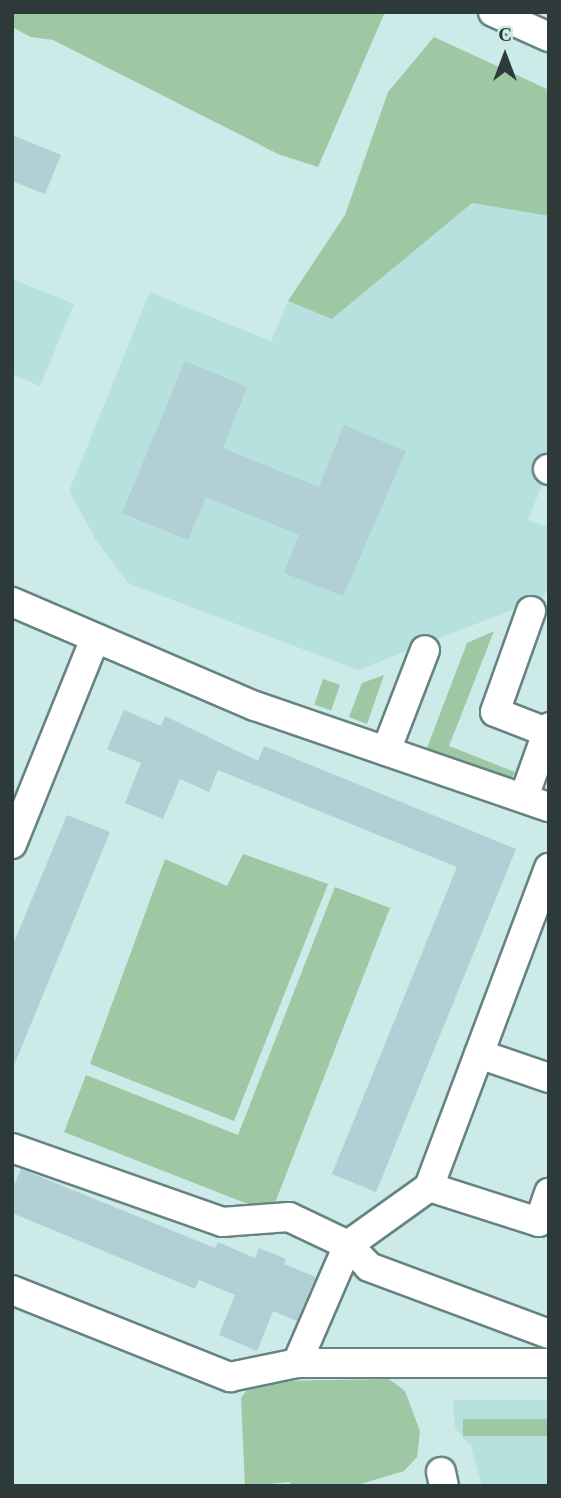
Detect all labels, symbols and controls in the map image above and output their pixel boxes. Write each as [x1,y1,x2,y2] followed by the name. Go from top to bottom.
[470,21,540,91] north arrow
[498,24,512,45] text: С

